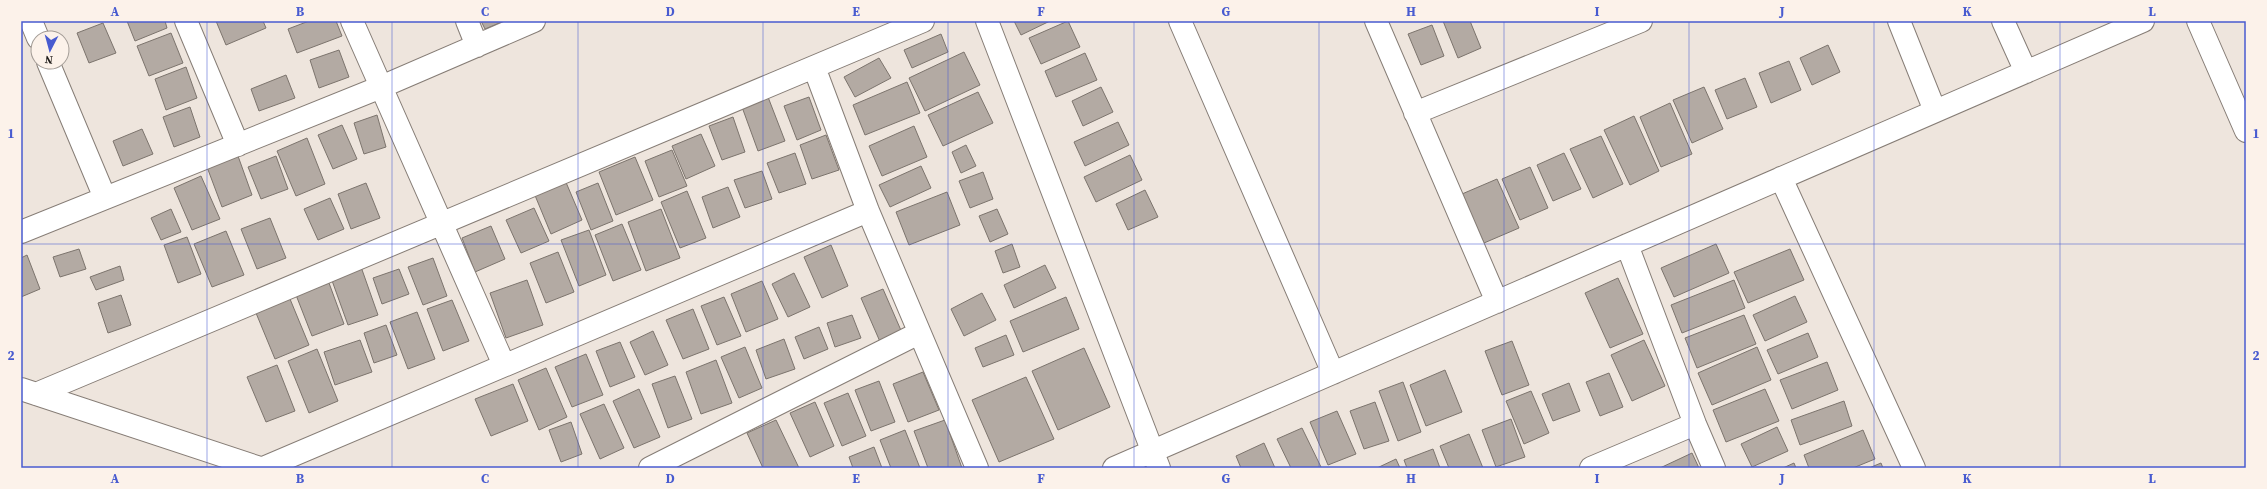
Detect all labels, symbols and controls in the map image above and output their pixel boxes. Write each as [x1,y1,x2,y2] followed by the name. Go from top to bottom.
[111,3,120,20] text: A
[296,3,305,20] text: B
[481,3,489,20] text: C
[665,3,675,20] text: D
[852,3,860,20] text: E
[1037,3,1045,20] text: F
[1222,3,1231,20] text: G
[1406,3,1416,20] text: H
[1594,3,1600,20] text: I
[1778,3,1785,20] text: J
[1962,3,1972,20] text: K
[2148,3,2156,20] text: L
[30,30,70,70] north arrow
[44,52,54,67] text: N
[7,125,15,142] text: 1
[2252,125,2260,142] text: 1
[7,347,15,364] text: 2
[2252,347,2260,364] text: 2
[111,470,120,487] text: A
[296,470,305,487] text: B
[481,470,489,487] text: C
[665,470,675,487] text: D
[852,470,860,487] text: E
[1037,470,1045,487] text: F
[1222,470,1231,487] text: G
[1406,470,1416,487] text: H
[1594,470,1600,487] text: I
[1778,470,1785,487] text: J
[1962,470,1972,487] text: K
[2148,470,2156,487] text: L

